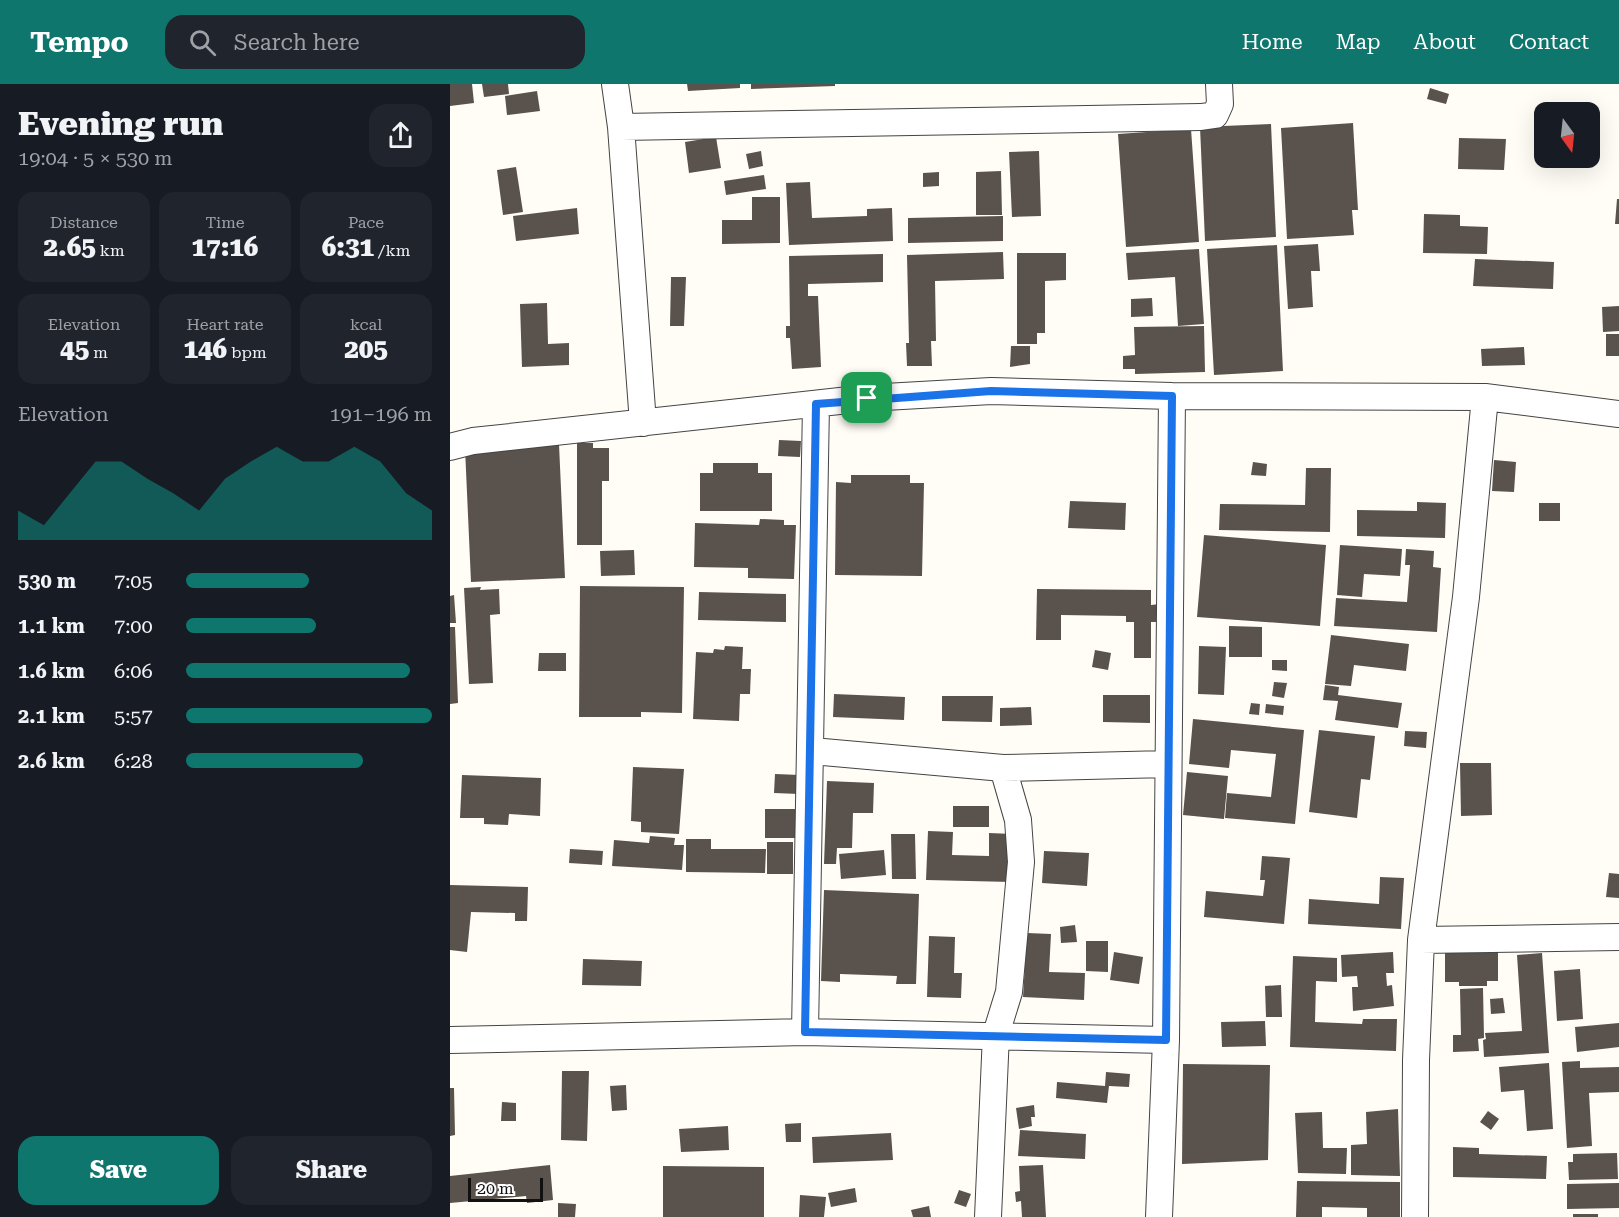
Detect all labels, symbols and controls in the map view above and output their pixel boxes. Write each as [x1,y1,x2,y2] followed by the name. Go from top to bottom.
[165,15,585,69] search box
[30,26,129,59] text: Tempo
[186,26,219,59] icon: search
[234,30,360,55] text: Search here
[1242,30,1303,54] text: Home
[1336,30,1381,54] text: Map
[1414,30,1476,54] text: About
[1509,30,1589,54] text: Contact
[1534,102,1600,168] north arrow
[1534,102,1600,168] map controls
[18,104,223,143] text: Evening run
[369,104,432,167] button: share
[18,146,173,170] text: 19:04 · 5 × 530 m
[50,213,118,232] text: Distance
[205,213,245,232] text: Time
[348,213,384,232] text: Pace
[43,232,96,262] text: 2.65
[192,232,258,262] text: 17:16
[322,232,374,262] text: 6:31
[96,241,125,260] text: km
[374,241,410,260] text: /km
[48,315,120,334] text: Elevation
[187,315,263,334] text: Heart rate
[350,315,382,334] text: kcal
[60,334,89,364] text: 45
[183,334,227,364] text: 146
[344,334,388,364] text: 205
[89,343,108,362] text: m
[227,343,267,362] text: bpm
[841,372,892,423] pin
[850,381,883,414] icon: arrive
[18,402,109,426] text: Elevation
[329,402,432,426] text: 191–196 m
[18,569,76,593] text: 530 m
[114,569,153,593] text: 7:05
[18,614,85,638] text: 1.1 km
[114,614,153,638] text: 7:00
[18,659,85,683] text: 1.6 km
[114,659,153,683] text: 6:06
[18,704,85,728] text: 2.1 km
[114,704,153,728] text: 5:57
[18,749,85,773] text: 2.6 km
[114,749,153,773] text: 6:28
[18,1136,219,1205] button: Save
[231,1136,432,1205] button: Share
[468,1175,543,1202] scale bar
[477,1179,514,1198] text: 20 m

